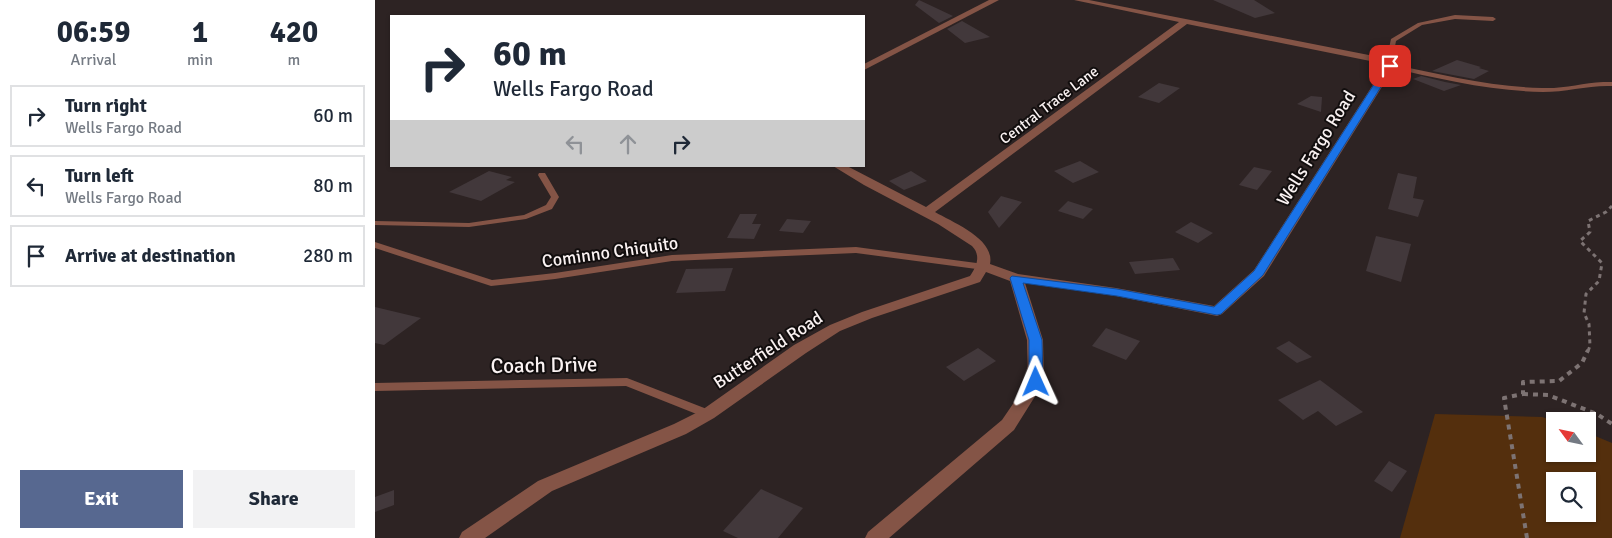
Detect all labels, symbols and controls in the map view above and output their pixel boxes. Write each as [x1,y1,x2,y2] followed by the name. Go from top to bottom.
[57,14,130,51] text: 06:59
[192,14,208,51] text: 1
[270,14,318,51] text: 420
[493,32,567,75] text: 60 m
[410,35,475,100] icon: right
[1369,45,1411,87] pin
[70,50,117,70] text: Arrival
[187,50,213,70] text: min
[288,50,300,70] text: m
[1376,52,1404,80] icon: arrive
[996,62,1102,148] street label: Central Trace Lane
[493,75,654,102] text: Wells Fargo Road
[1272,86,1360,210] street label: Wells Fargo Road
[65,94,147,118] text: Turn right
[22,102,50,130] icon: right
[313,104,353,128] text: 60 m
[65,118,182,138] text: Wells Fargo Road
[561,130,589,158] icon: left
[614,130,642,158] icon: ahead
[667,130,695,158] icon: right
[65,164,134,188] text: Turn left
[22,172,50,200] icon: left
[313,174,353,198] text: 80 m
[65,188,182,208] text: Wells Fargo Road
[540,232,680,272] street label: Cominno Chiquito
[22,242,50,270] icon: arrive
[65,244,236,268] text: Arrive at destination
[303,244,353,268] text: 280 m
[709,306,827,394] street label: Butterfield Road
[490,351,598,379] street label: Coach Drive
[1009,355,1061,407] position arrow
[1546,412,1596,462] north arrow
[1546,412,1596,522] map controls
[20,470,183,528] button: Exit
[193,470,355,528] button: Share
[1546,472,1596,522] button: search

